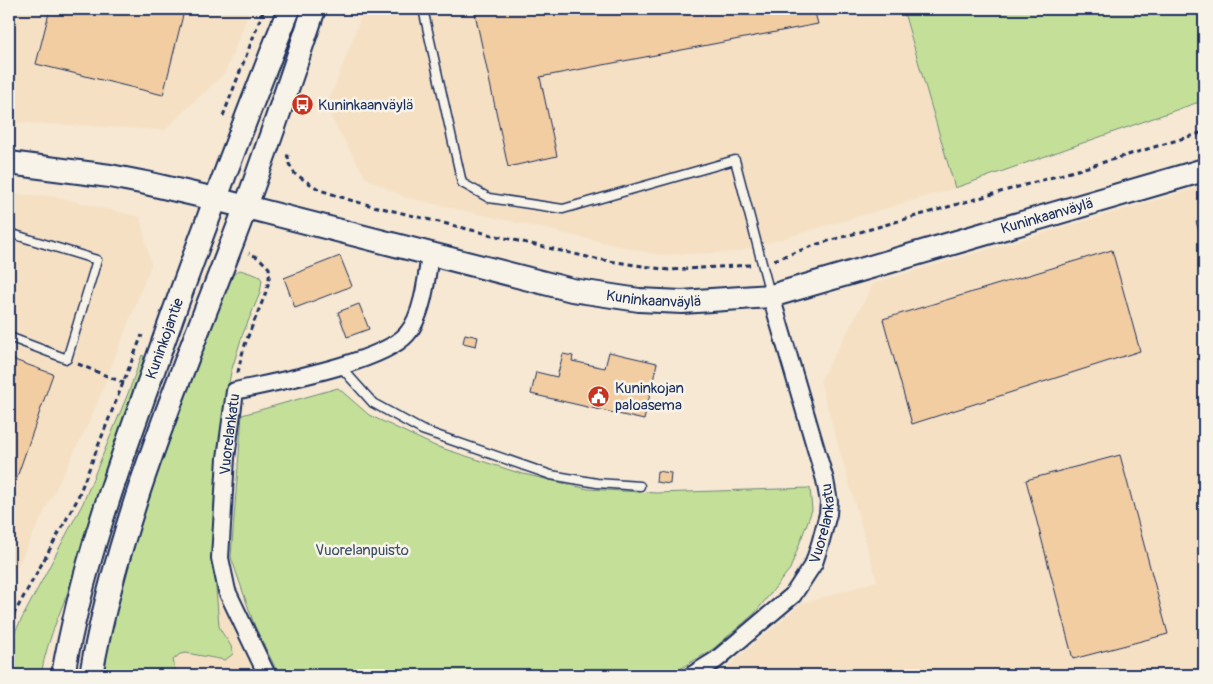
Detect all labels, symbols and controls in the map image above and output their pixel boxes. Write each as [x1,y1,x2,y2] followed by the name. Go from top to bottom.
[290,93,314,117] bus stop icon: Kuninkaanväylä
[318,96,413,115] place label: Kuninkaanväylä
[998,194,1095,239] street label: Kuninkaanväylä
[605,286,702,312] street label: Kuninkaanväylä
[142,295,188,382] street label: Kuninkojantie
[615,379,684,415] place label: Kuninkojan paloasema
[587,385,611,409] public building icon: Kuninkojan paloasema
[216,392,245,476] street label: Vuorelankatu
[805,482,839,566] street label: Vuorelankatu
[315,541,409,560] park label: Vuorelanpuisto

